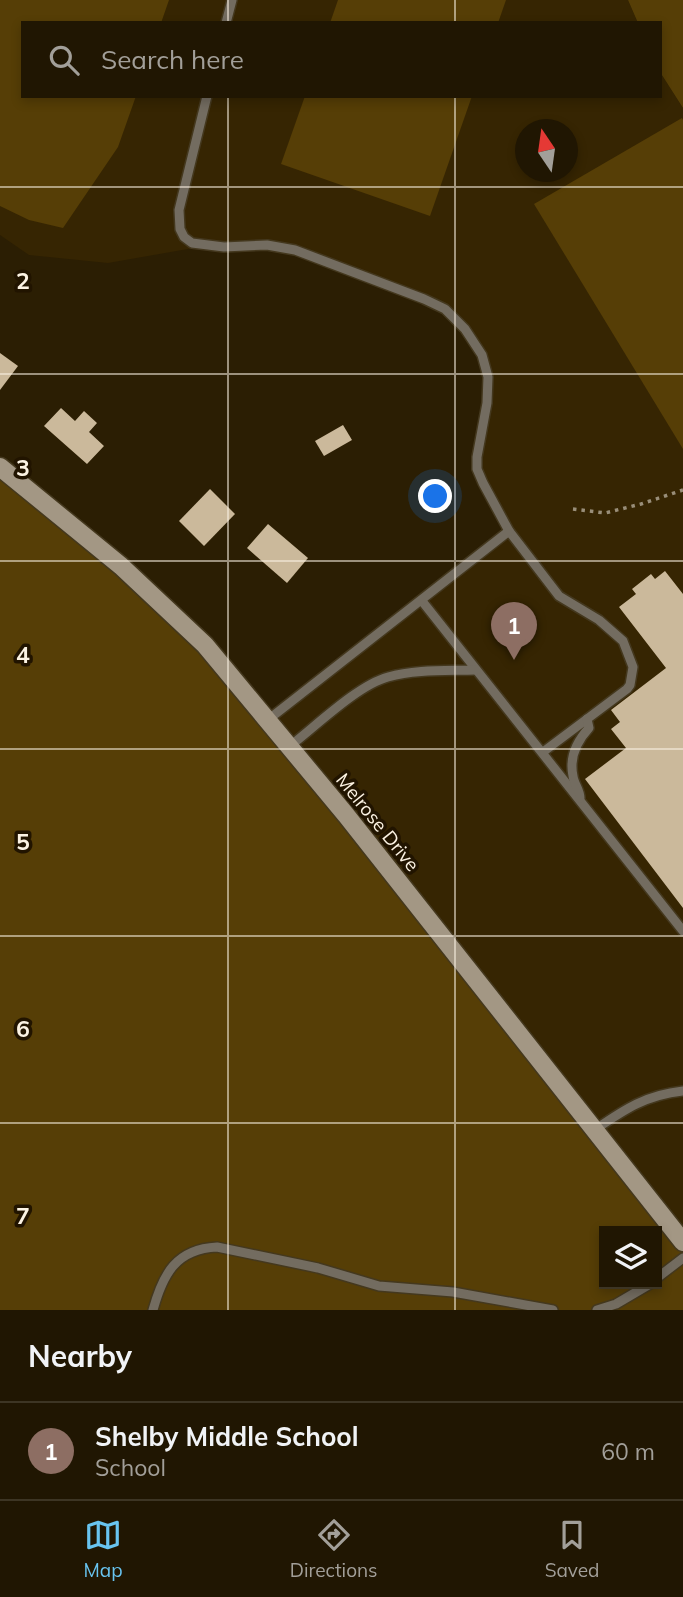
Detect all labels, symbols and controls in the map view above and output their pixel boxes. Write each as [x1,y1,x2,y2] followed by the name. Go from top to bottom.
[21,21,662,98] search box
[45,41,83,79] icon: search
[101,43,244,76] text: Search here
[515,119,578,182] north arrow
[16,266,30,295] text: 2
[16,453,30,482] text: 3
[418,479,452,513] your location
[491,602,537,660] pin: 1
[16,640,30,669] text: 4
[331,768,425,876] street label: Melrose Drive
[16,827,30,856] text: 5
[16,1014,30,1043] text: 6
[16,1201,30,1230] text: 7
[599,1226,662,1289] map controls
[599,1226,662,1289] button: layers
[28,1337,132,1375] text: Nearby
[95,1420,359,1453] text: Shelby Middle School
[44,1437,58,1466] text: 1
[601,1437,655,1466] text: 60 m
[95,1453,166,1482] text: School
[84,1516,123,1582] tab: Map
[290,1516,378,1582] tab: Directions
[545,1516,599,1582] tab: Saved

